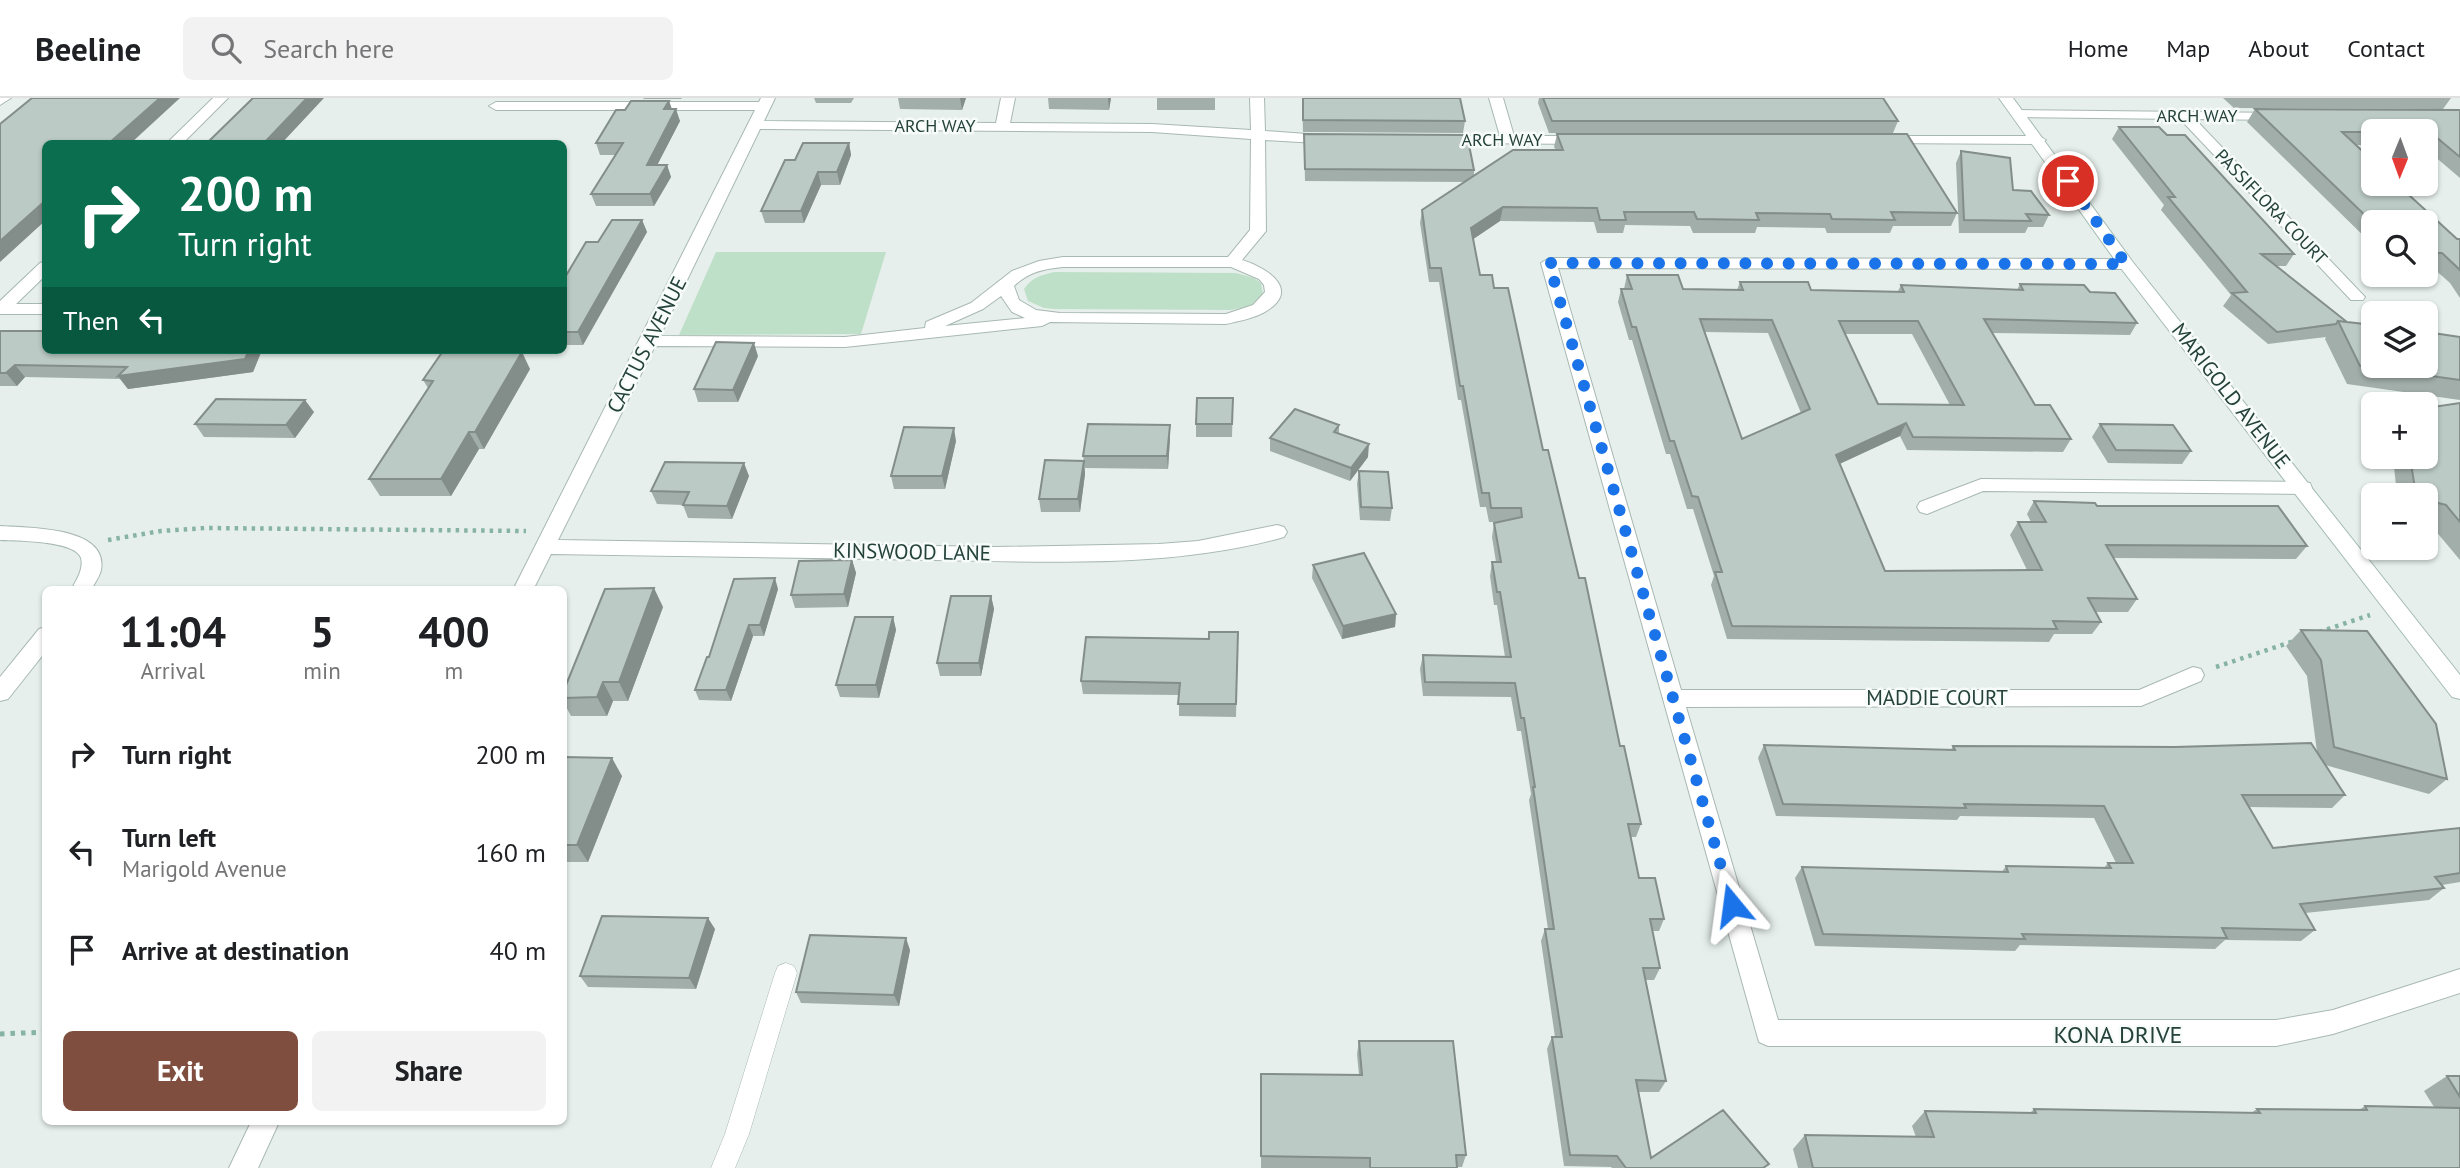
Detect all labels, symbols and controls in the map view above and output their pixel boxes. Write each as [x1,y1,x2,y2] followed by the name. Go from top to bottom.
[183,17,673,80] search box
[35,27,141,70] text: Beeline
[207,29,245,67] icon: search
[263,32,394,65] text: Search here
[2068,33,2128,64] text: Home
[2166,33,2210,64] text: Map
[2248,33,2309,64] text: About
[2347,33,2425,64] text: Contact
[2156,104,2238,127] street label: ARCH WAY
[894,114,976,137] street label: ARCH WAY
[2361,119,2438,196] north arrow
[2361,119,2438,560] map controls
[1461,128,1543,151] street label: ARCH WAY
[2210,144,2332,269] street label: PASSIFLORA COURT
[2038,151,2098,211] pin
[178,161,313,225] text: 200 m
[2049,162,2087,200] icon: arrive
[63,168,154,259] icon: right
[2361,210,2438,287] button: search
[178,223,312,265] text: Turn right
[601,272,693,418] street label: CACTUS AVENUE
[133,301,171,339] icon: left
[2361,301,2438,378] button: layers
[63,304,119,337] text: Then
[2166,317,2297,474] street label: MARIGOLD AVENUE
[2361,392,2438,469] button: +
[2361,483,2438,560] button: −
[833,537,991,566] street label: KINSWOOD LANE
[119,604,226,659] text: 11:04
[310,604,334,659] text: 5
[418,604,490,659] text: 400
[140,656,205,685] text: Arrival
[303,656,341,685] text: min
[445,656,463,685] text: m
[1866,684,2008,711] street label: MADDIE COURT
[63,735,101,773] icon: right
[122,738,231,771] text: Turn right
[475,738,546,771] text: 200 m
[122,821,216,854] text: Turn left
[63,833,101,871] icon: left
[475,836,546,869] text: 160 m
[122,854,287,883] text: Marigold Avenue
[1695,868,1769,942] position arrow
[63,931,101,969] icon: arrive
[122,934,349,967] text: Arrive at destination
[490,934,546,967] text: 40 m
[2054,1019,2182,1050] street label: KONA DRIVE
[63,1031,298,1111] button: Exit
[312,1031,546,1111] button: Share

